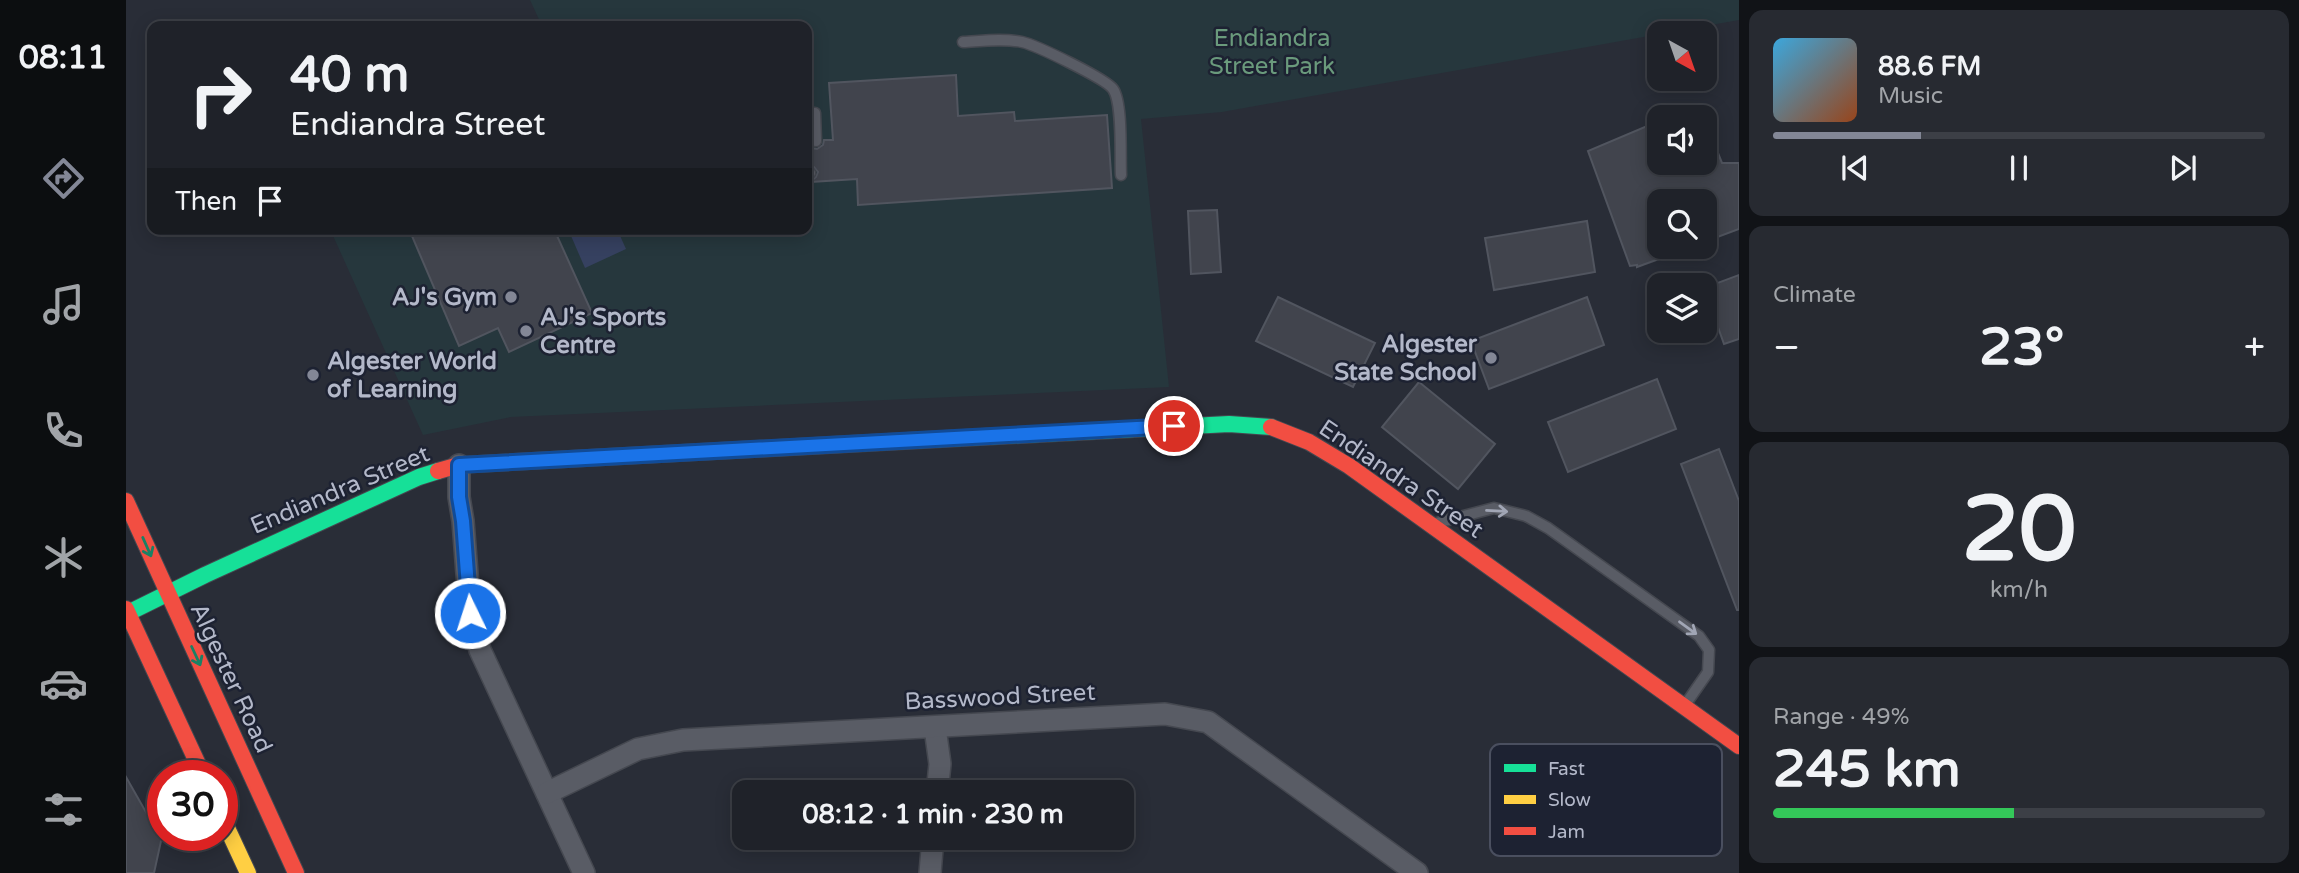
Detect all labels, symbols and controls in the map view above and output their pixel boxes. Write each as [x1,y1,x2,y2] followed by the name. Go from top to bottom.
[1647,21,1717,91] north arrow
[1647,21,1717,343] map controls
[1209,24,1335,81] park label: Endiandra Street Park
[19,39,107,77] text: 08:11
[290,46,409,105] text: 40 m
[175,49,266,140] icon: right
[1878,51,1981,82] text: 88.6 FM
[1878,82,1943,110] text: Music
[1647,105,1717,175] button: sound
[290,106,546,144] text: Endiandra Street
[1836,149,1874,187] icon: previous
[2000,149,2038,187] icon: pause
[2164,149,2202,187] icon: next
[39,154,88,203] icon: directions
[251,182,289,220] icon: arrive
[175,186,237,217] text: Then
[1647,189,1717,259] button: search
[1647,273,1717,343] button: layers
[39,280,88,329] icon: music
[1773,281,1856,309] text: Climate
[392,283,497,312] place label: AJ's Gym
[503,289,519,305] marker: AJ's Gym
[540,303,666,360] place label: AJ's Sports Centre
[1979,316,2064,379] text: 23°
[518,323,534,339] marker: AJ's Sports Centre
[1773,325,1800,371] text: −
[2244,325,2265,371] text: +
[1334,330,1478,387] place label: Algester State School
[327,347,497,404] place label: Algester World of Learning
[1483,350,1499,366] marker: Algester State School
[305,367,321,383] marker: Algester World of Learning
[1144,396,1204,456] pin
[39,406,88,455] icon: phone
[1155,407,1193,445] icon: arrive
[1313,413,1489,545] street label: Endiandra Street
[246,439,434,541] street label: Endiandra Street
[1962,475,2076,585] text: 20
[1485,504,1508,517] one-way arrow
[39,533,88,582] icon: climate
[141,536,154,557] one-way arrow
[433,576,507,650] position arrow
[1990,576,2048,604] text: km/h
[184,598,278,758] street label: Algester Road
[1678,621,1697,635] one-way arrow
[190,645,203,666] one-way arrow
[39,659,88,708] icon: car
[904,678,1096,716] street label: Basswood Street
[1773,703,1909,731] text: Range · 49%
[1773,738,1961,801] text: 245 km
[1490,744,1722,856] legend
[1548,758,1585,780] text: Fast
[147,760,238,851] speed limit sign: 30
[39,785,88,834] icon: filters
[1548,789,1591,811] text: Slow
[802,799,1064,830] text: 08:12 · 1 min · 230 m
[1548,821,1585,843] text: Jam

